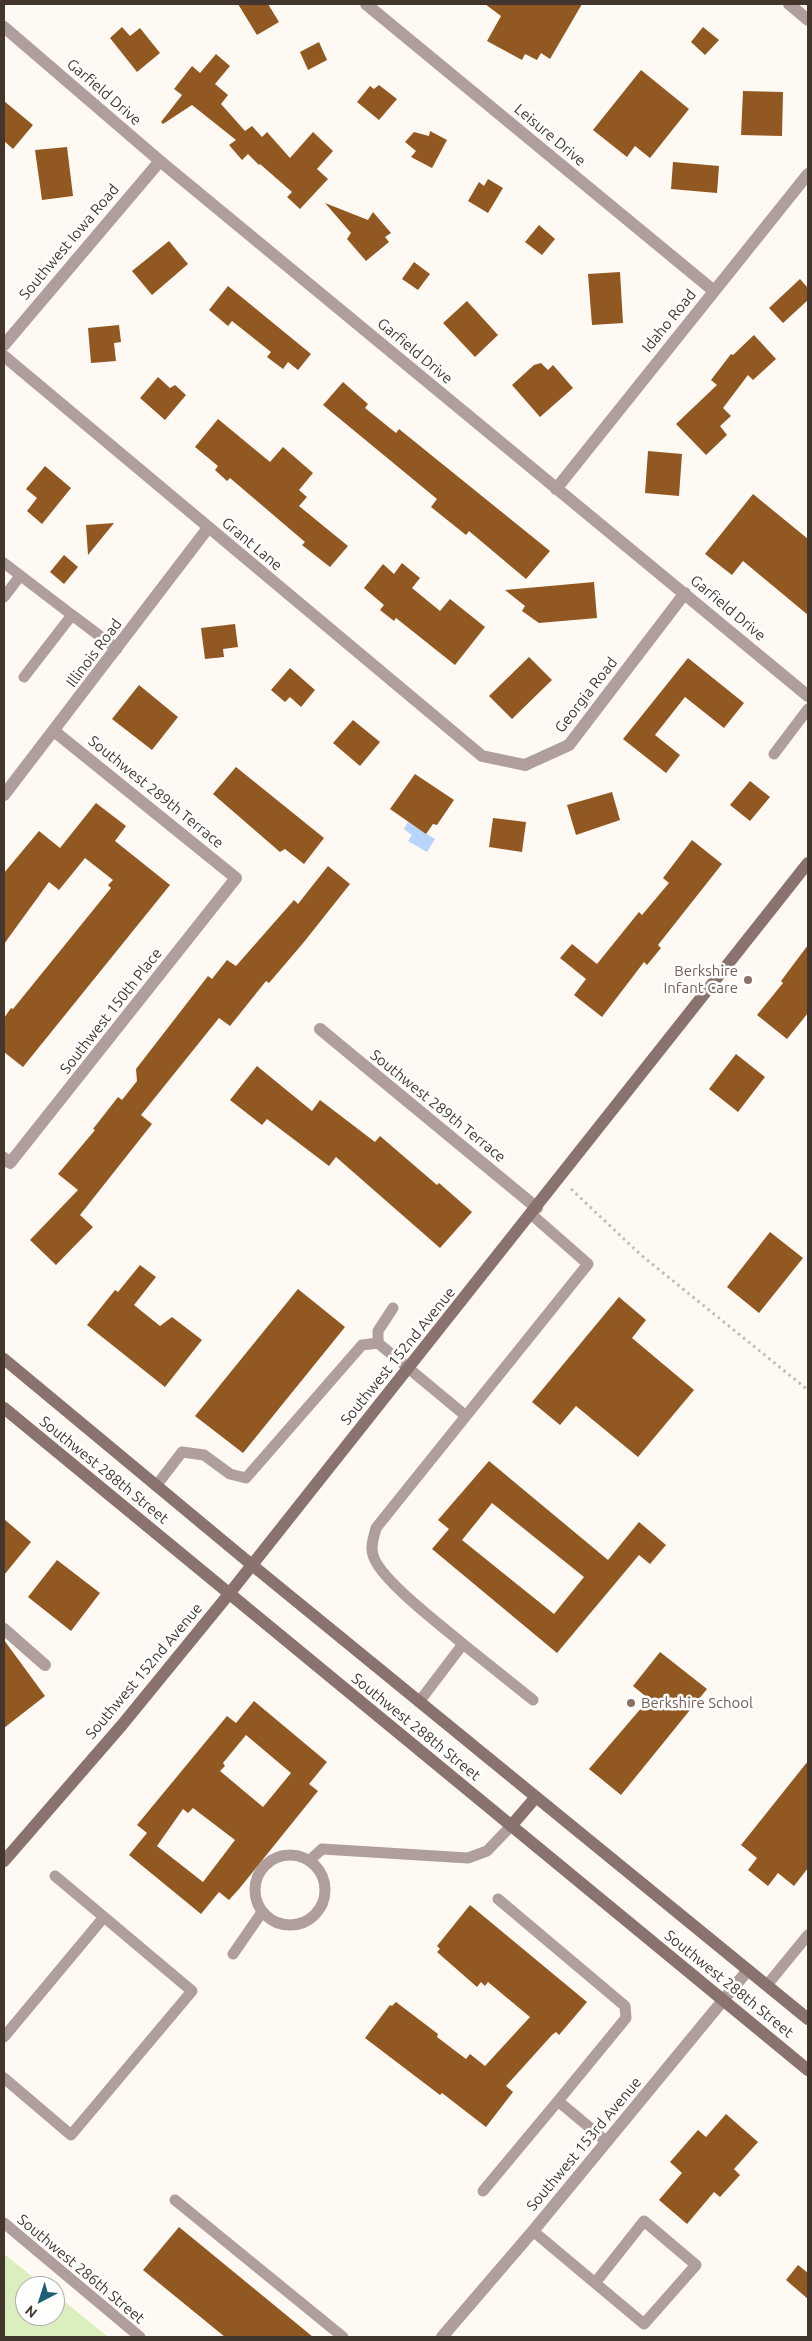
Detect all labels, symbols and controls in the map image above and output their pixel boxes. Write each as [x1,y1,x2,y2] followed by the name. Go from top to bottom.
[63,55,145,129] street label: Garfield Drive
[511,100,589,170] street label: Leisure Drive
[15,181,123,303] street label: Southwest Iowa Road
[638,286,700,356] street label: Idaho Road
[374,314,456,388] street label: Garfield Drive
[218,514,286,574] street label: Grant Lane
[687,571,769,645] street label: Garfield Drive
[62,615,126,691] street label: Illinois Road
[551,654,621,736] street label: Georgia Road
[85,732,227,852] street label: Southwest 289th Terrace
[56,945,166,1077] street label: Southwest 150th Place
[663,962,738,997] place label: Berkshire Infant Care
[742,974,754,986] marker: Berkshire Infant Care
[367,1046,509,1166] street label: Southwest 289th Terrace
[337,1283,459,1429] street label: Southwest 152nd Avenue
[36,1412,172,1528] street label: Southwest 288th Street
[82,1599,206,1743] street label: Southwest 152nd Avenue
[348,1669,484,1785] street label: Southwest 288th Street
[641,1694,753,1712] place label: Berkshire School
[625,1697,637,1709] marker: Berkshire School
[661,1926,797,2042] street label: Southwest 288th Street
[523,2073,645,2215] street label: Southwest 153rd Avenue
[14,2211,148,2327] street label: Southwest 286th Street
[15,2276,65,2326] north arrow
[22,2302,40,2321] text: N

